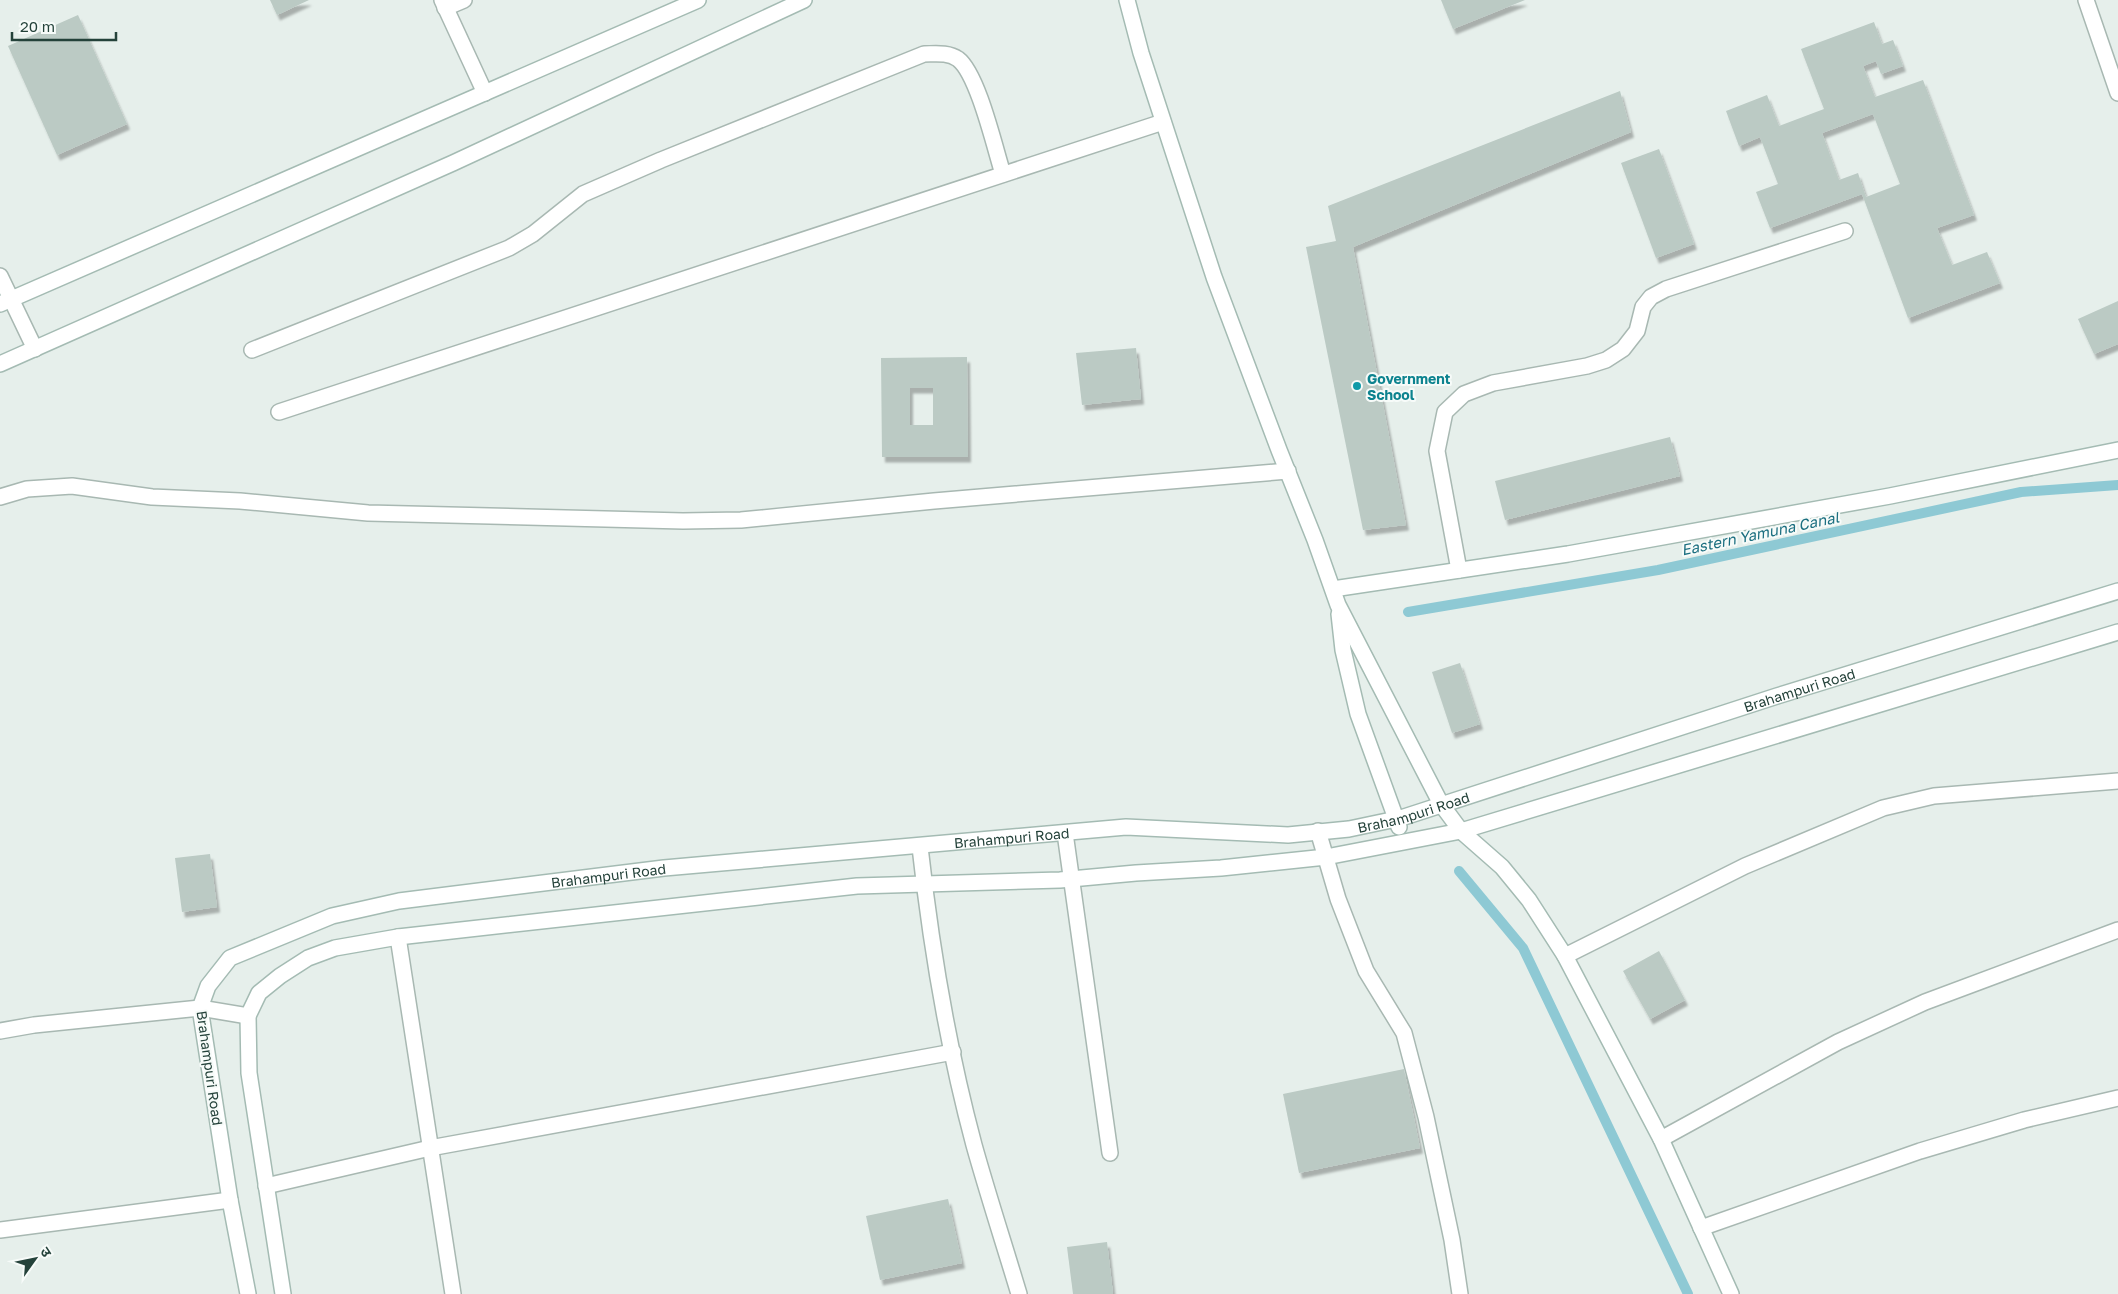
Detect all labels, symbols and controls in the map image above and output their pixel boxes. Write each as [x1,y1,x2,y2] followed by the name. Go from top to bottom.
[12,10,116,42] scale bar
[20,17,55,35] text: 20 m
[1367,370,1451,403] place label: Government School
[1351,380,1363,392] marker: Government School
[1679,507,1842,559] water label: Eastern Yamuna Canal
[1741,664,1857,715] street label: Brahampuri Road
[1356,788,1471,836] street label: Brahampuri Road
[953,824,1070,851] street label: Brahampuri Road
[550,859,667,891] street label: Brahampuri Road
[194,1010,226,1126] street label: Brahampuri Road
[10,1234,60,1284] north arrow
[37,1244,56,1260] text: उ

